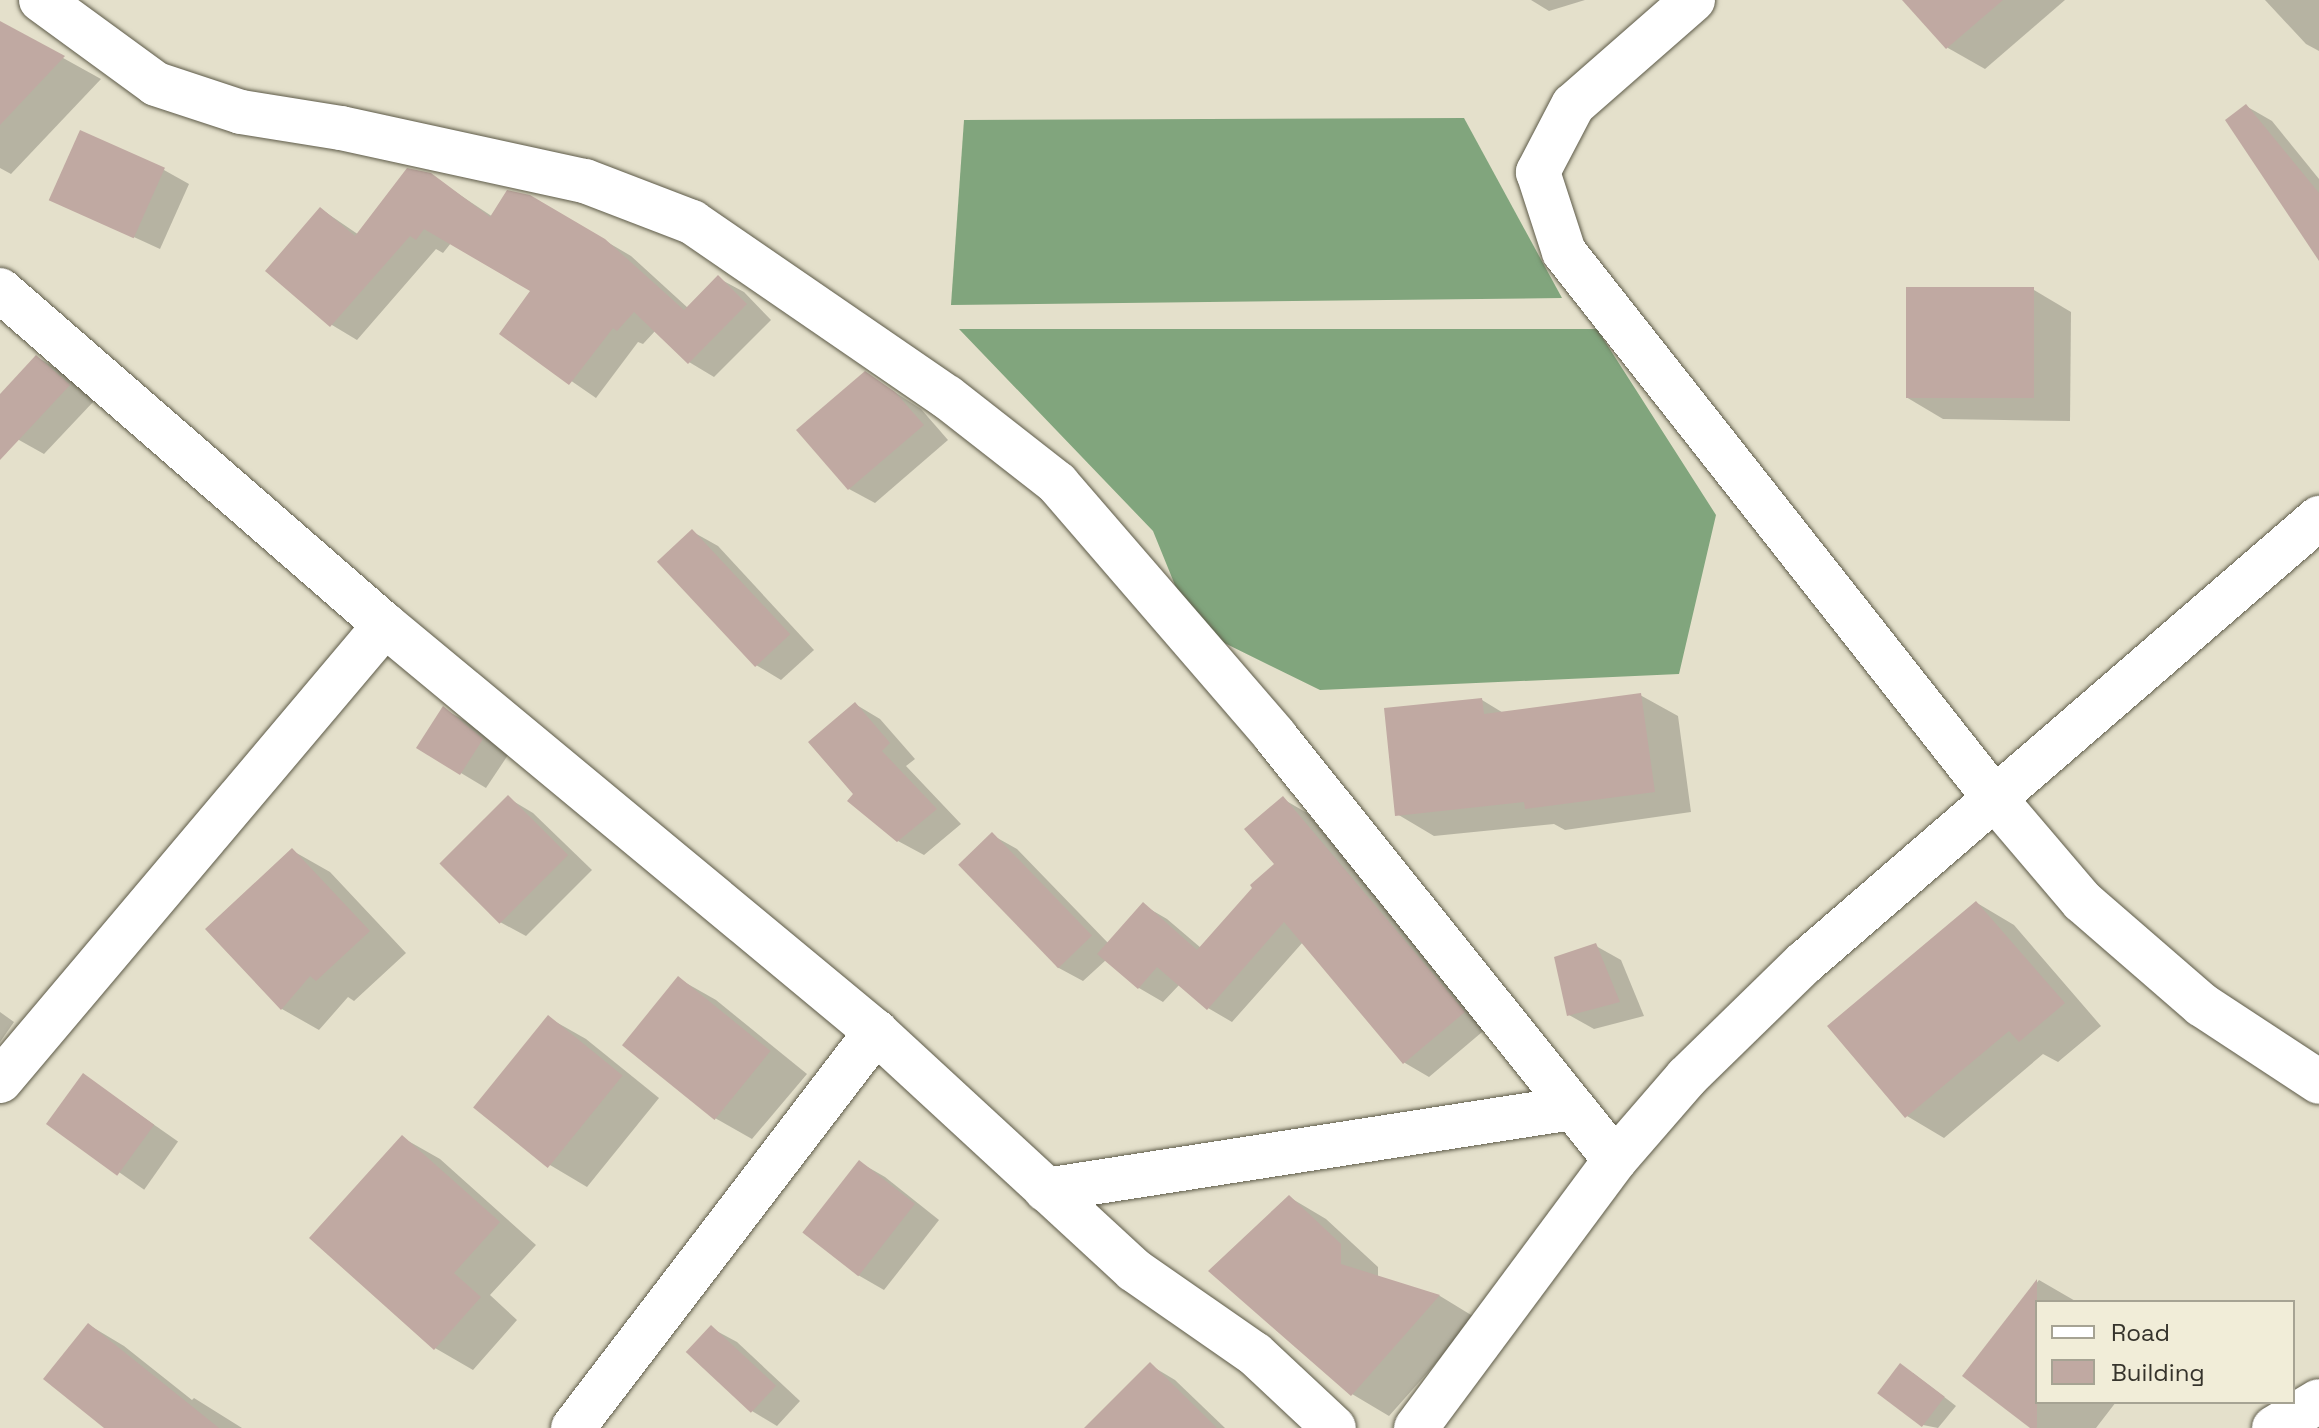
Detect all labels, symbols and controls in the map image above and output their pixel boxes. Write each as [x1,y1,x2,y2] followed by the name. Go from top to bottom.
[2035,1300,2295,1404] legend
[2111,1317,2170,1348] text: Road
[2111,1357,2205,1388] text: Building

